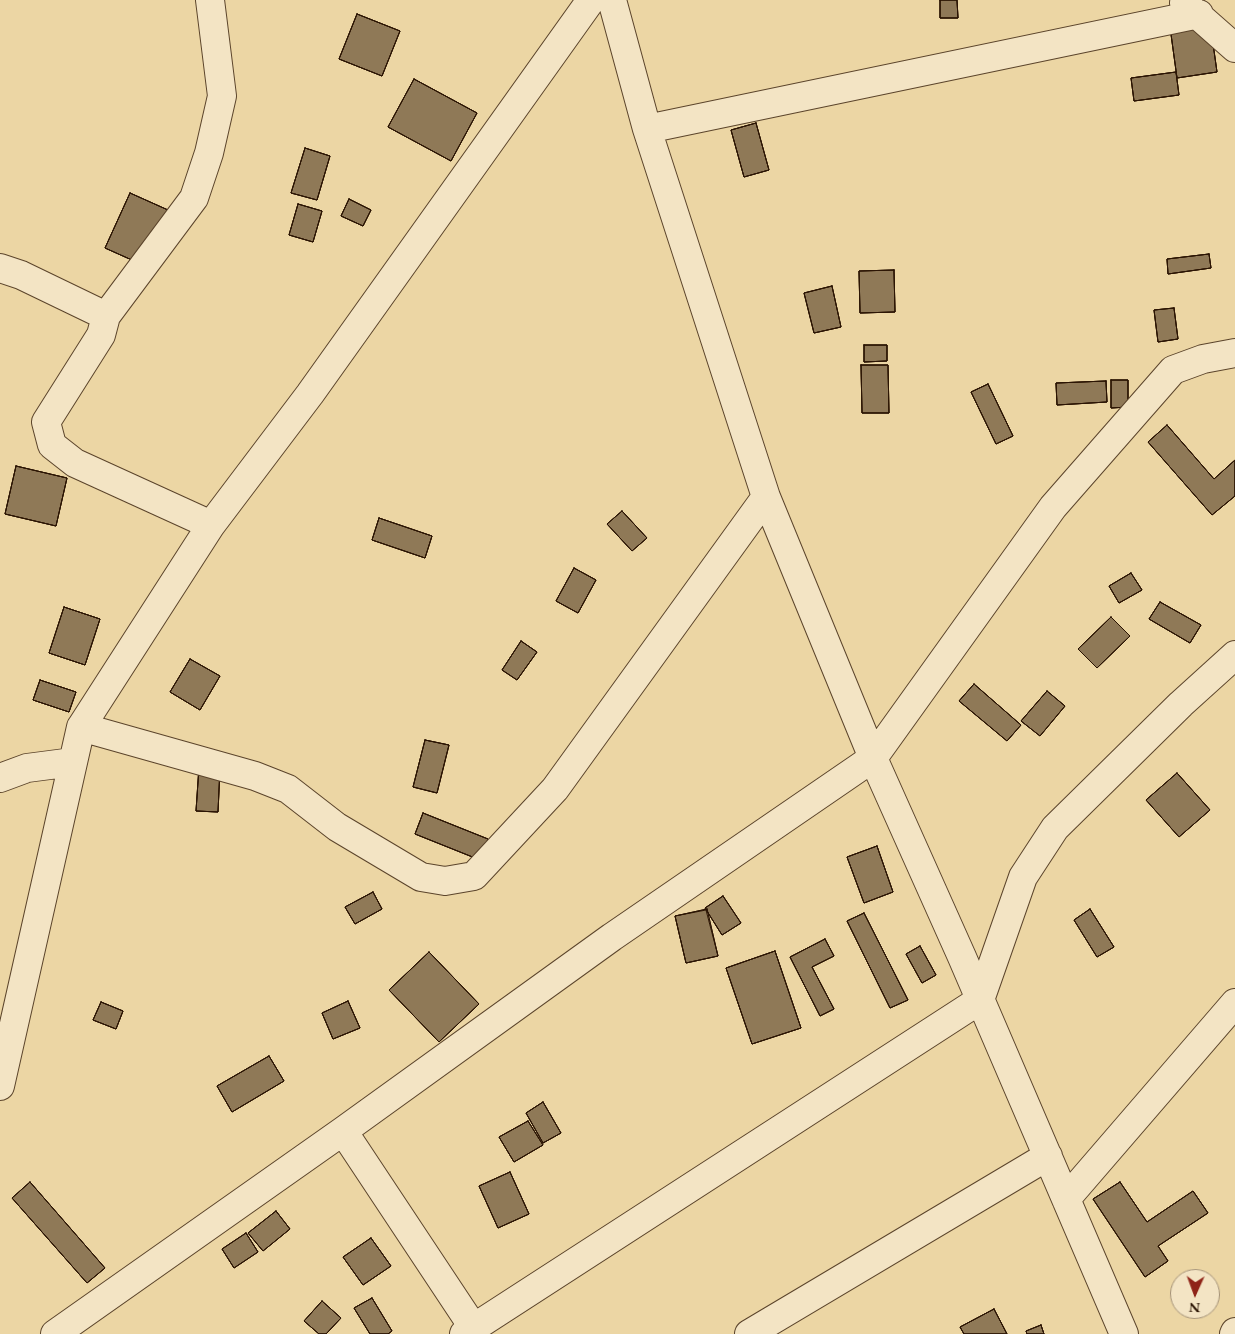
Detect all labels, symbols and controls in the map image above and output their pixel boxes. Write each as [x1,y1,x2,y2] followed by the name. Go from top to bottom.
[1170,1269,1220,1319] north arrow
[1189,1299,1200,1317] text: N

